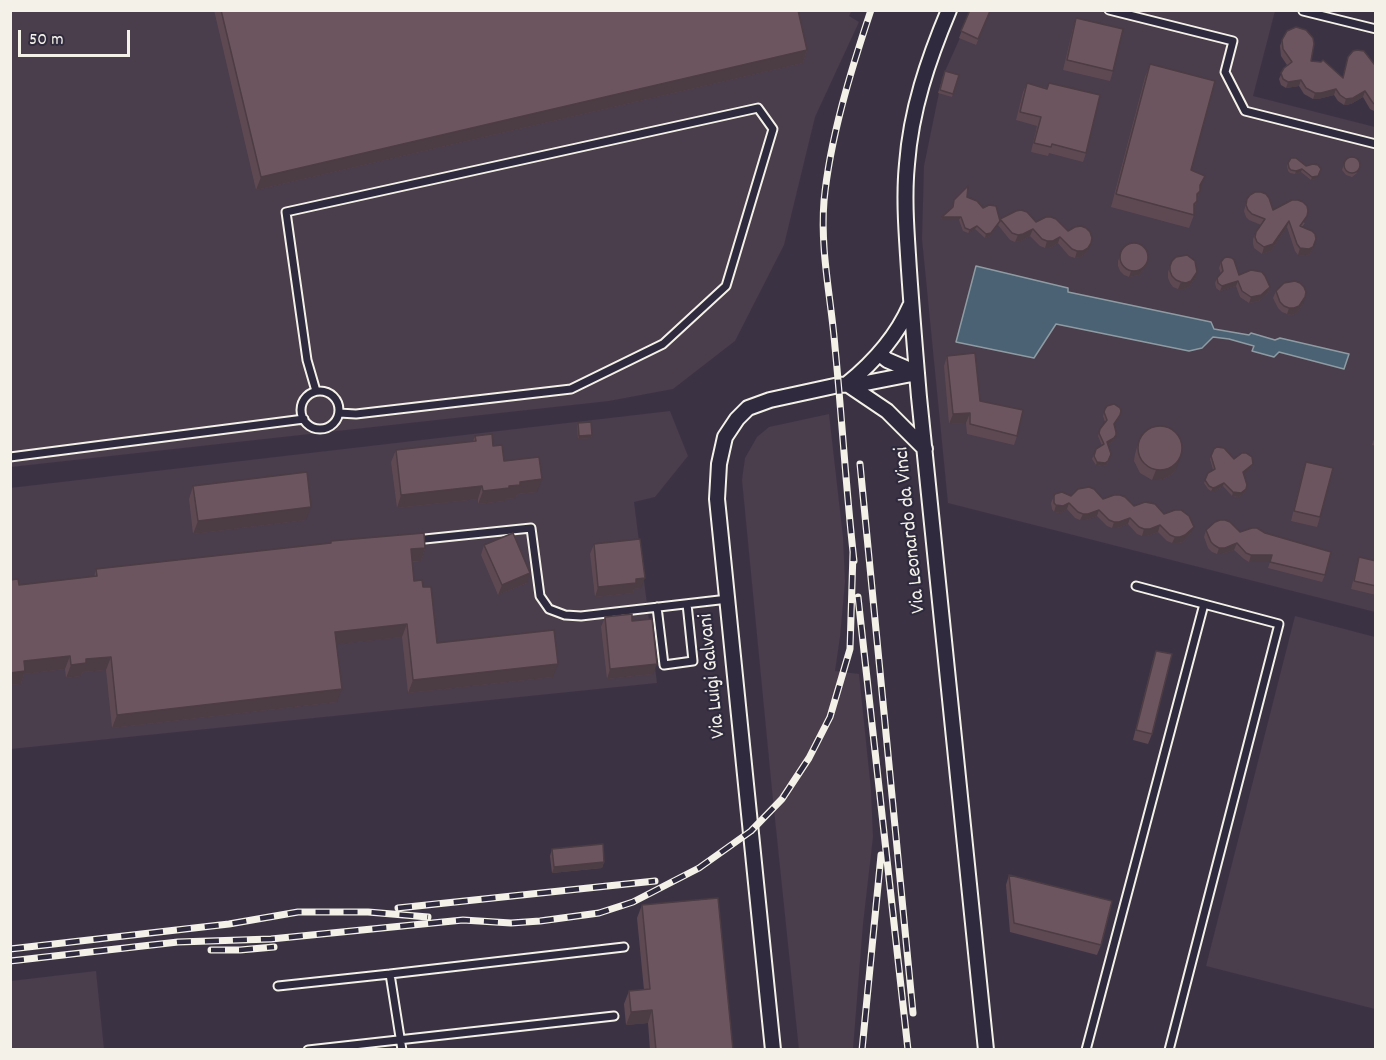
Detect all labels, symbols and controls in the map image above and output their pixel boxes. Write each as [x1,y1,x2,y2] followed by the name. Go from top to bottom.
[21,18,134,56] scale bar
[29,28,64,53] text: 50 m
[891,445,933,615] street label: Via Leonardo da Vinci
[695,612,733,740] street label: Via Luigi Galvani

